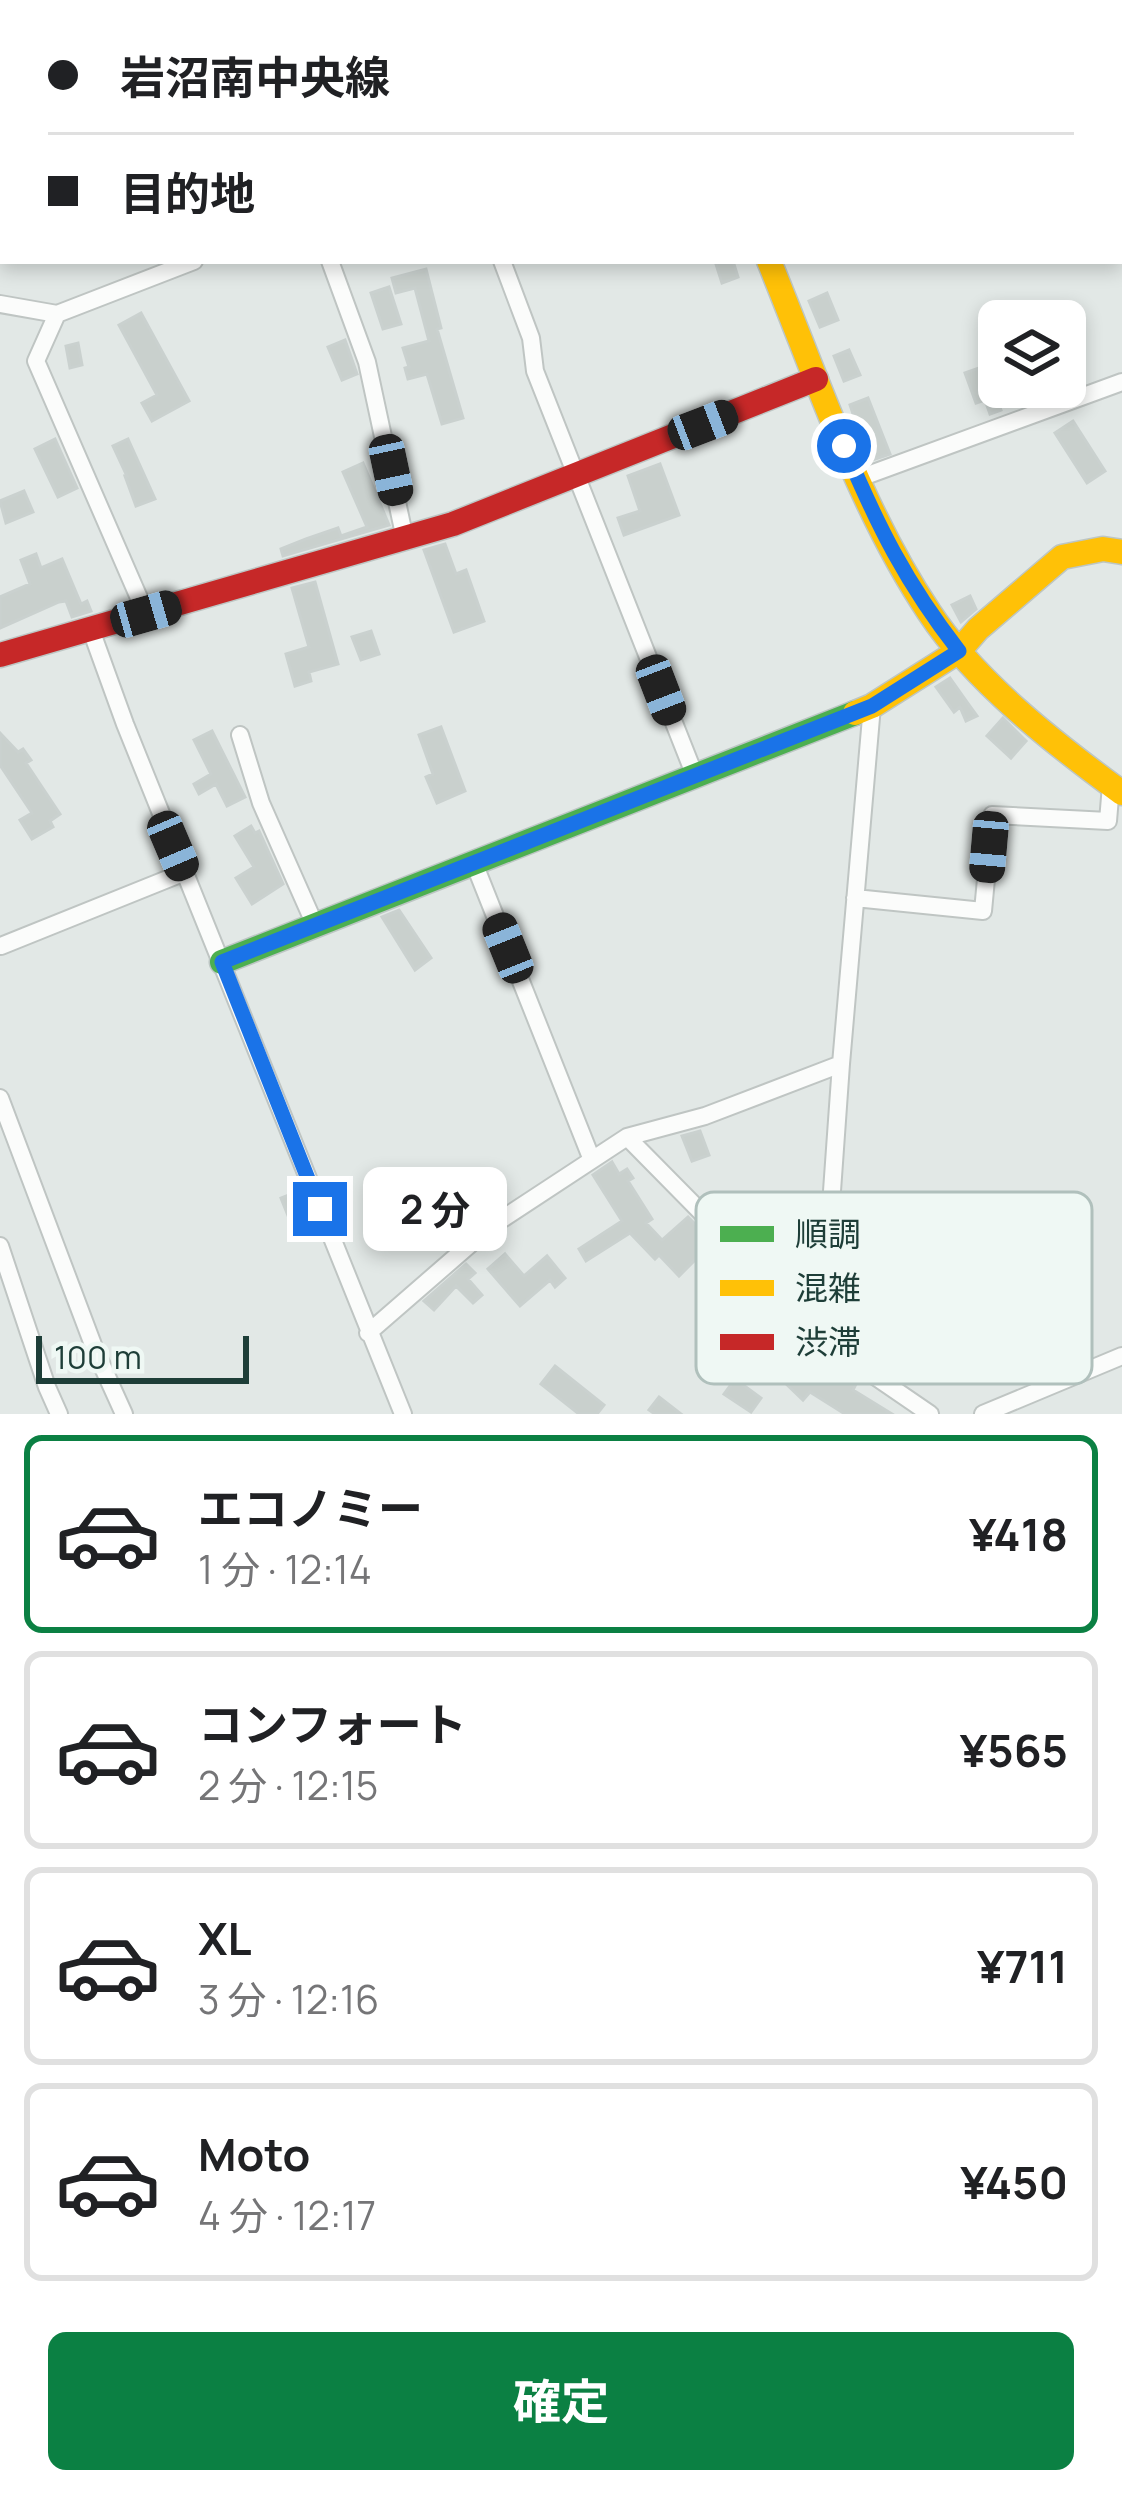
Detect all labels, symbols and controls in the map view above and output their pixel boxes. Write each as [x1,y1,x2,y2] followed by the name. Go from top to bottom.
[120,46,390,108] text: 岩沼南中央線
[120,162,255,224] text: 目的地
[978,300,1086,408] map controls
[978,300,1086,408] button: layers
[663,395,743,455] car
[817,419,871,473] route start
[366,431,416,509] car
[106,587,186,641] car
[631,650,691,730] car
[142,806,204,886] car
[968,810,1010,884] car
[478,908,538,988] car
[362,1167,506,1251] callout: 2 分
[293,1182,347,1236] route end
[400,1182,470,1236] text: 2 分
[696,1192,1092,1384] legend
[795,1211,861,1256] text: 順調
[795,1265,861,1310] text: 混雑
[795,1319,861,1364] text: 渋滞
[36,1330,249,1383] scale bar
[54,1334,142,1379] text: 100 m
[198,1477,423,1539] text: エコノミー
[54,1480,162,1588] icon: car
[969,1503,1068,1565] text: ¥418
[198,1542,372,1596] text: 1 分 · 12:14
[198,1693,467,1755] text: コンフォート
[54,1696,162,1804] icon: car
[960,1719,1068,1781] text: ¥565
[198,1758,378,1812] text: 2 分 · 12:15
[198,1907,252,1969] text: XL
[54,1912,162,2020] icon: car
[977,1935,1068,1997] text: ¥711
[198,1972,379,2026] text: 3 分 · 12:16
[198,2123,310,2185] text: Moto
[54,2128,162,2236] icon: car
[960,2151,1068,2213] text: ¥450
[198,2188,376,2242] text: 4 分 · 12:17
[48,2332,1074,2470] button: 確定

